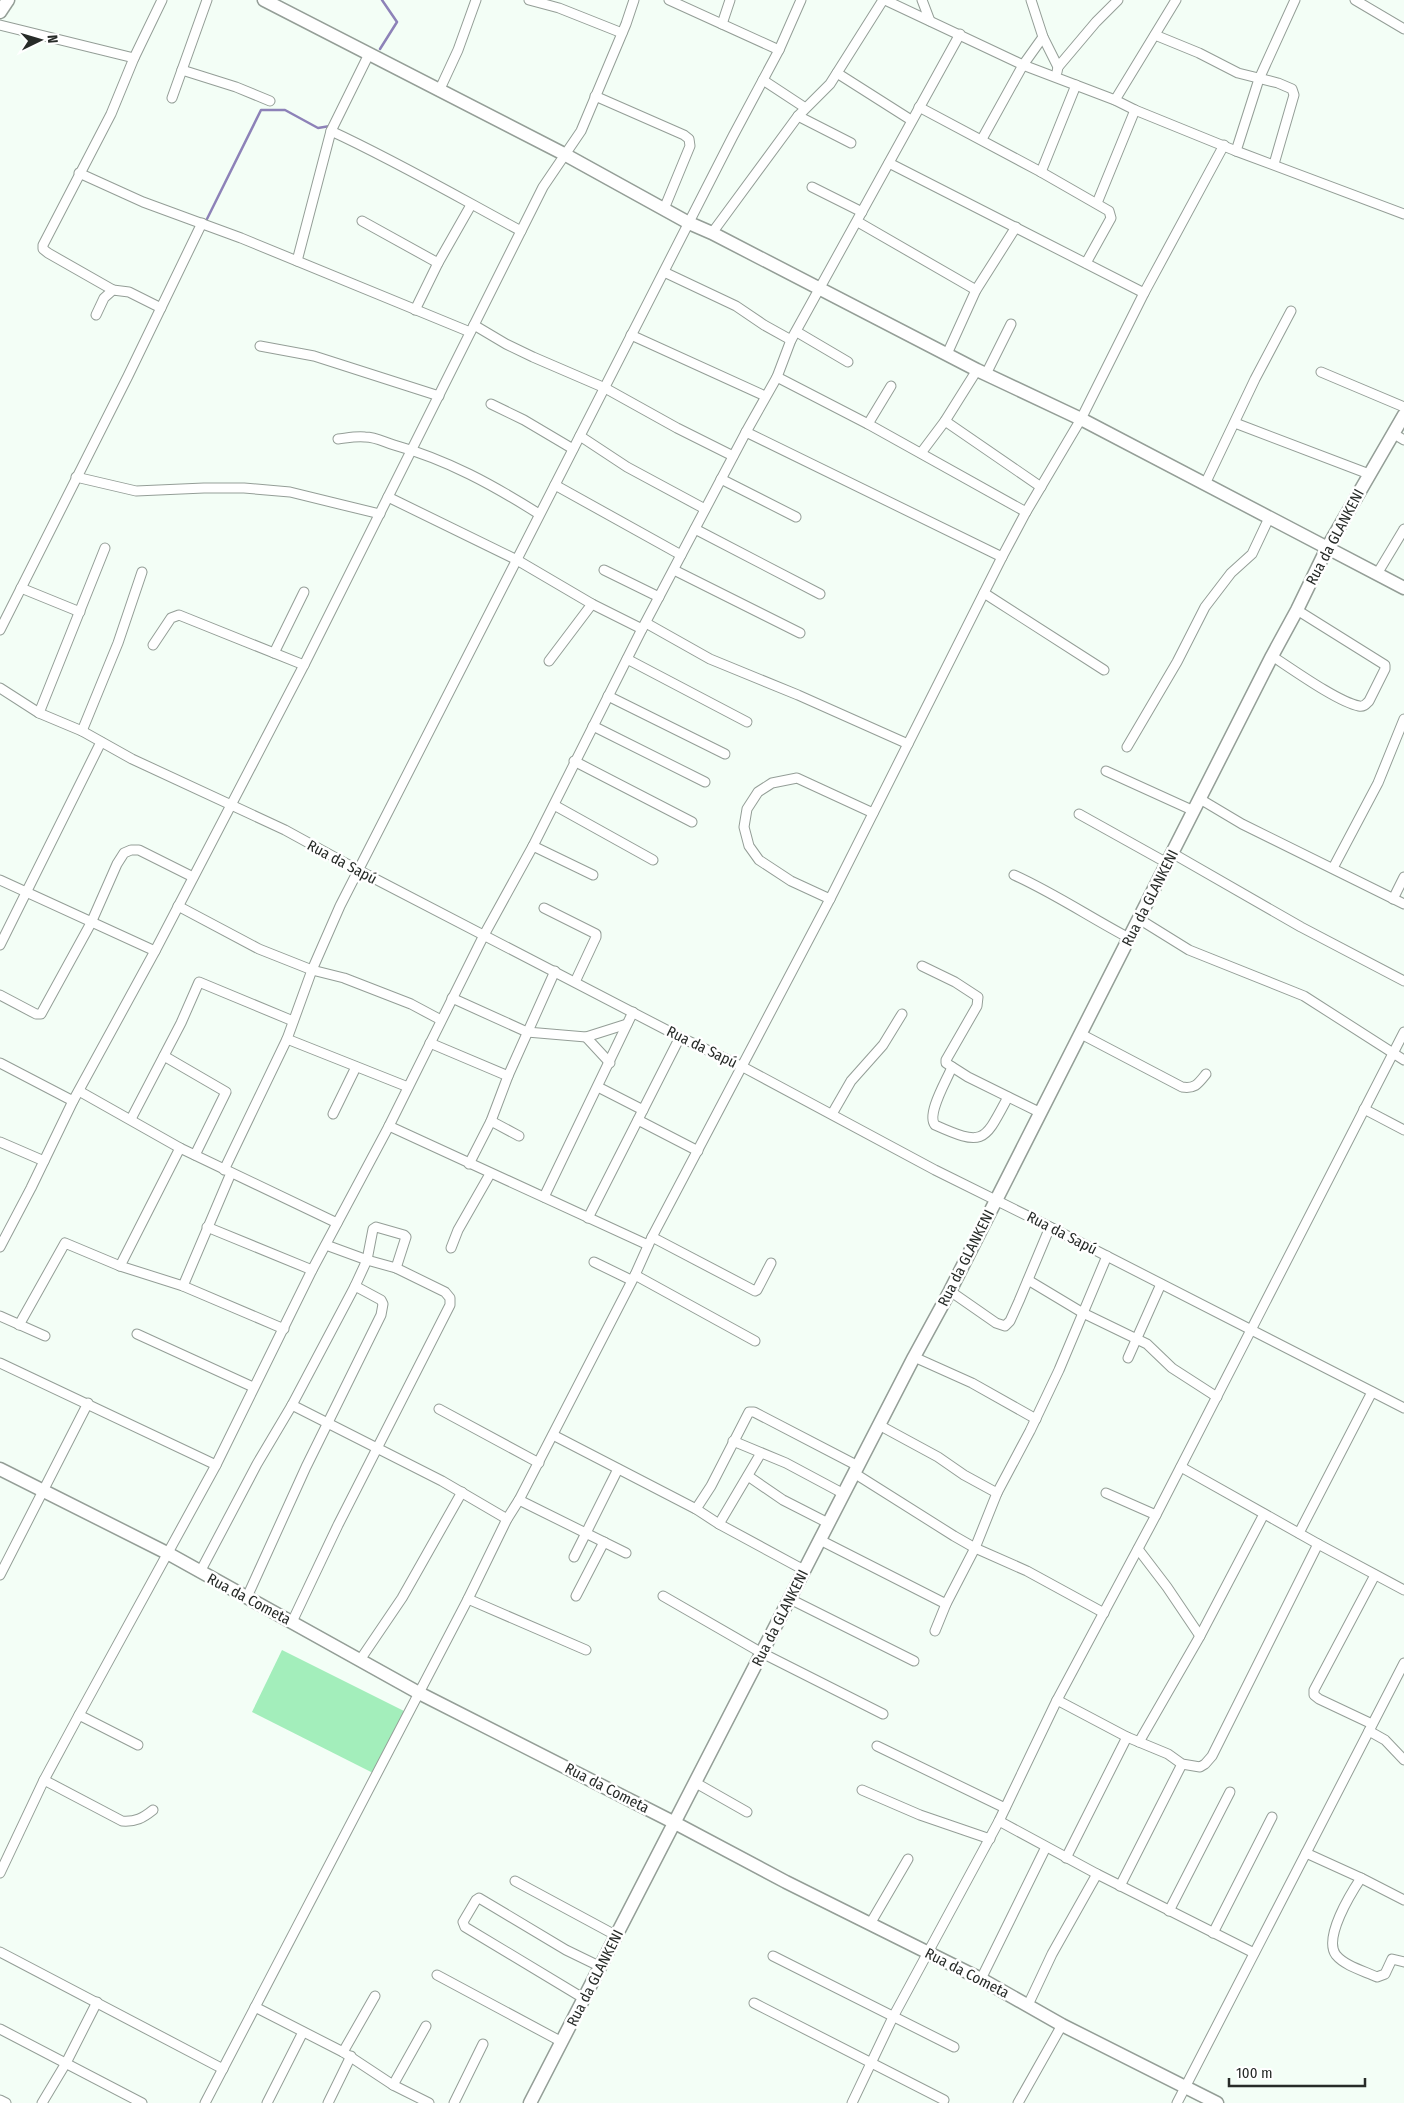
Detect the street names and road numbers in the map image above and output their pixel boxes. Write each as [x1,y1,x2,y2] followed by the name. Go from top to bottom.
[1302,486,1368,588] street label: Rua da GLANKENI
[304,836,380,888] street label: Rua da Sapú
[1118,847,1182,949] street label: Rua da GLANKENI
[664,1022,740,1072] street label: Rua da Sapú
[934,1207,998,1309] street label: Rua da GLANKENI
[1024,1208,1100,1258] street label: Rua da Sapú
[748,1567,812,1669] street label: Rua da GLANKENI
[204,1569,294,1629] street label: Rua da Cometa
[562,1759,652,1817] street label: Rua da Cometa
[563,1927,627,2029] street label: Rua da GLANKENI
[922,1944,1012,2002] street label: Rua da Cometa

